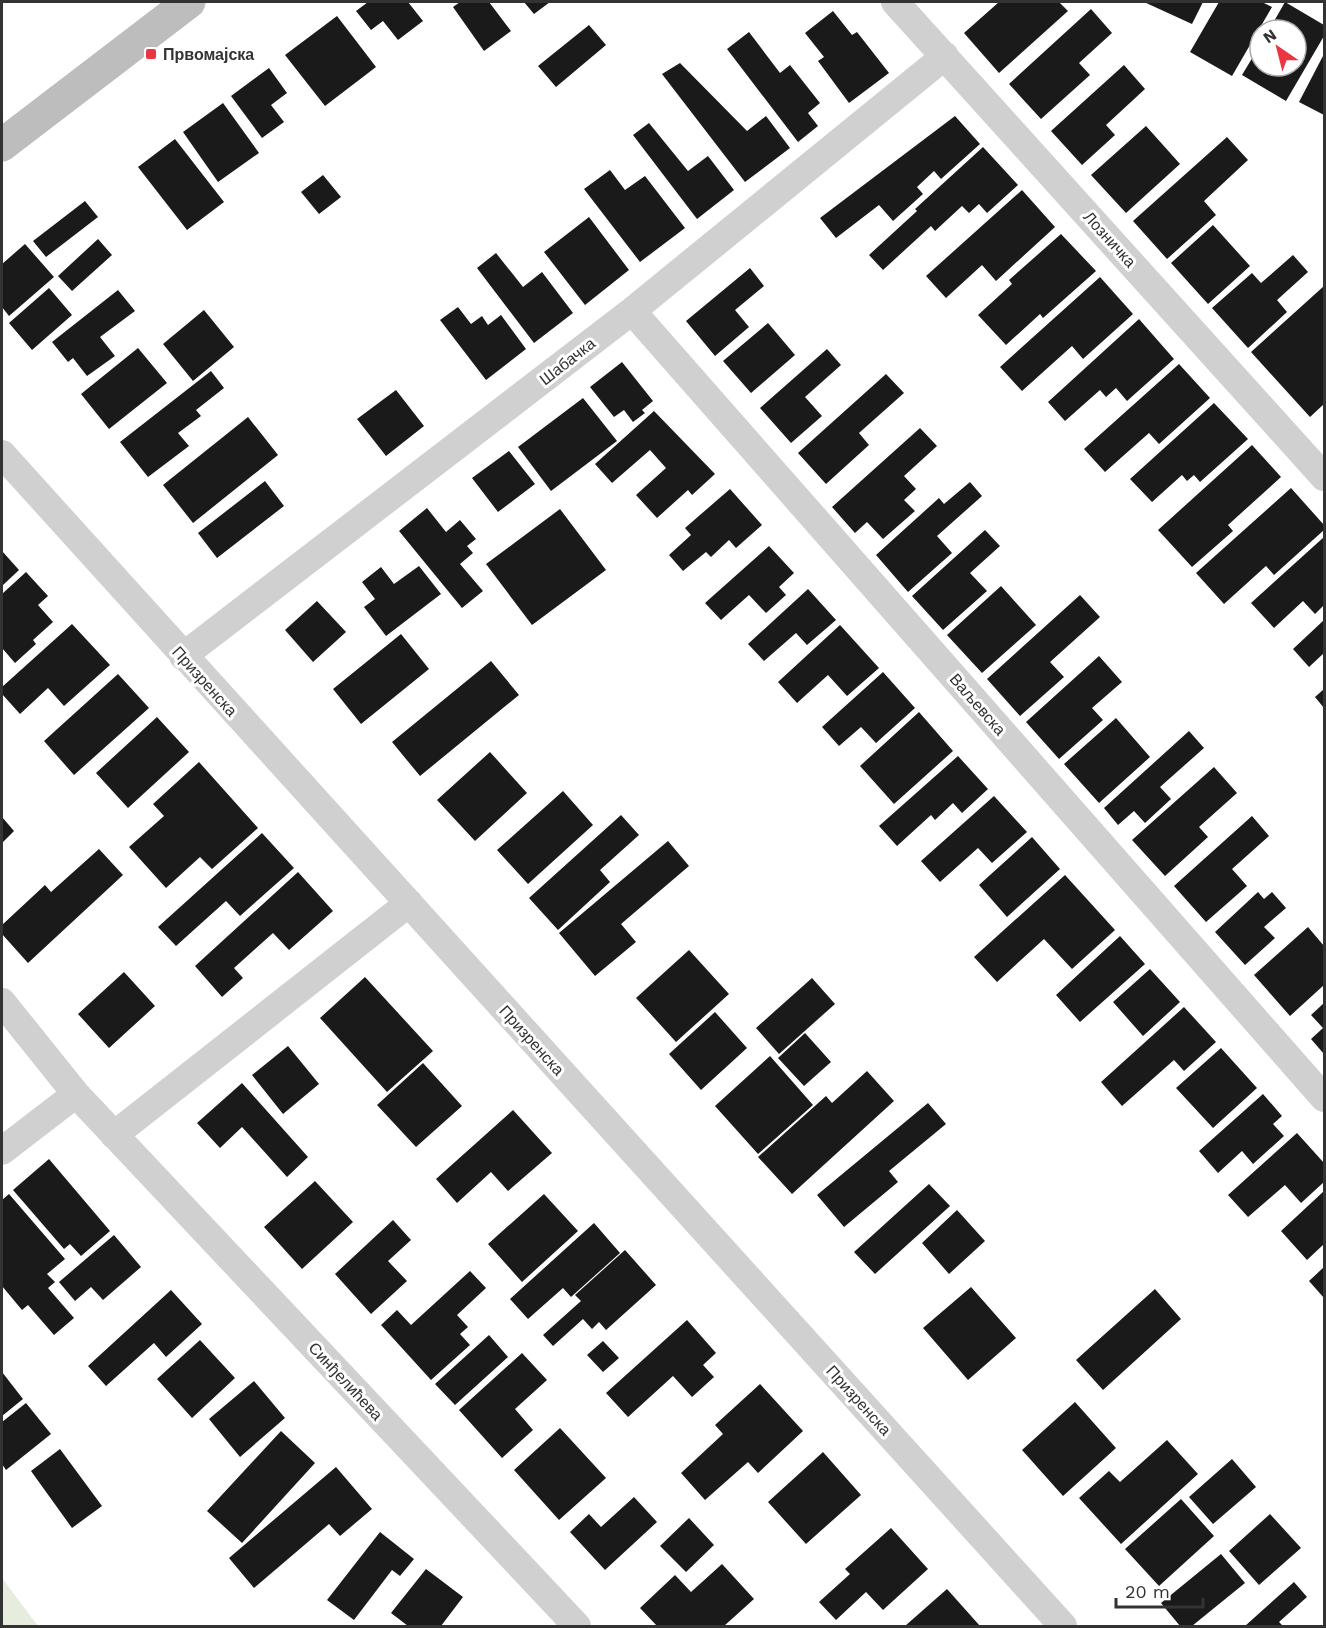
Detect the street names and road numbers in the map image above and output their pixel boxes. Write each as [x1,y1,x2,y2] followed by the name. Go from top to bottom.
[1080,207,1140,271] street label: Лозничка
[536,334,599,389] street label: Шабачка
[168,642,241,720] street label: Призренска
[946,670,1010,739] street label: Ваљевска
[495,1001,568,1079] street label: Призренска
[305,1338,387,1424] street label: Синђелићева
[822,1361,895,1439] street label: Призренска

